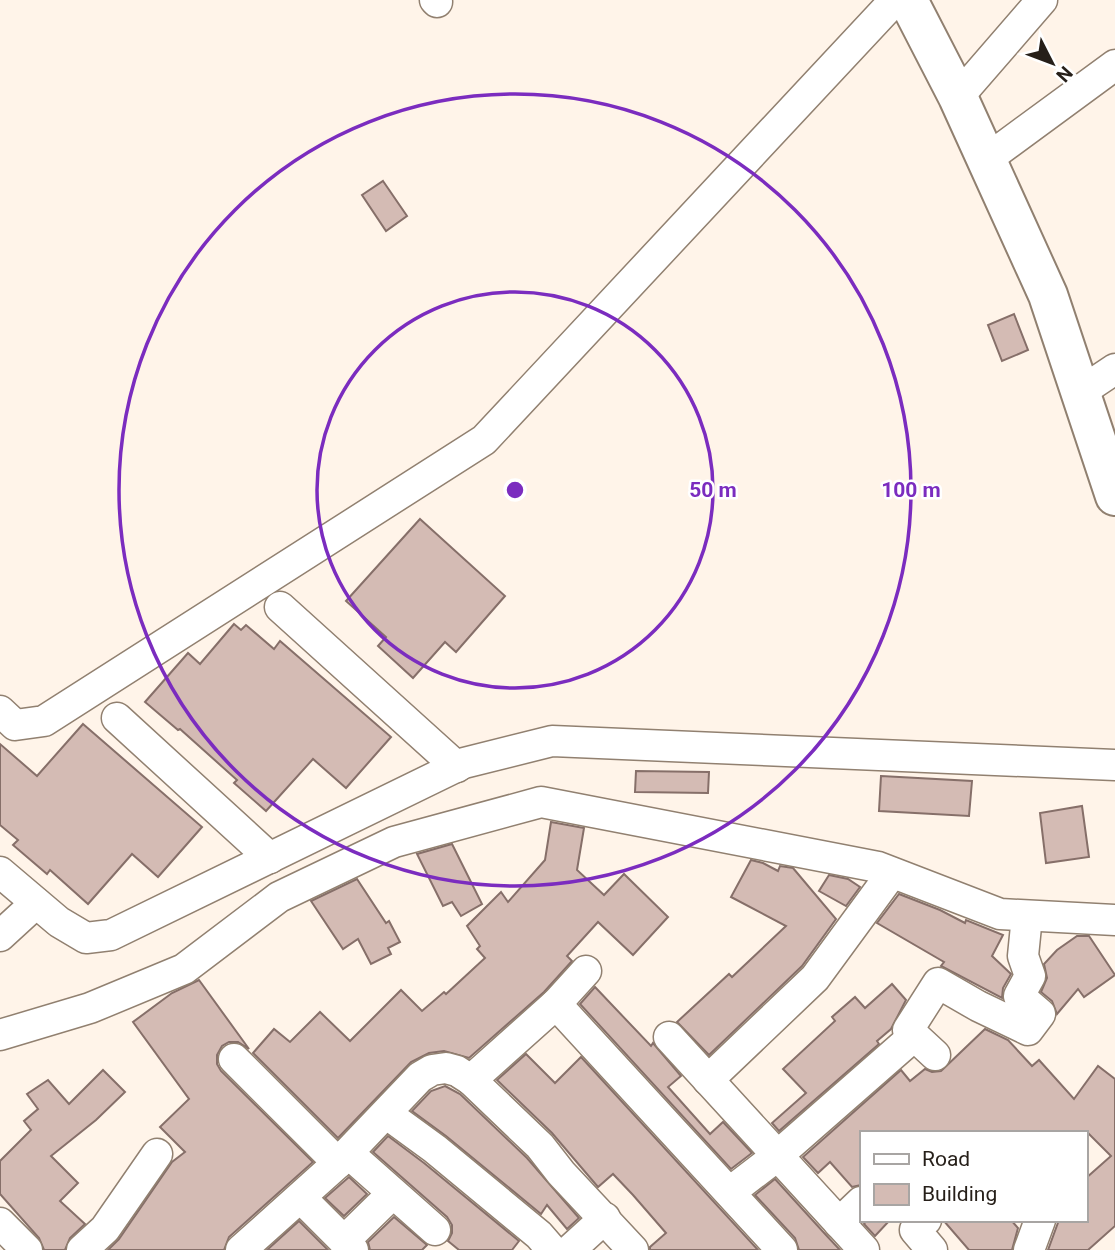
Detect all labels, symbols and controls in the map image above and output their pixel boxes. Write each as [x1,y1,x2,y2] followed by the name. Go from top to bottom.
[1017,28,1087,98] north arrow
[1051,61,1077,87] text: N
[503,478,527,502] centre of rings
[689,478,737,502] text: 50 m
[881,478,941,502] text: 100 m
[860,1131,1087,1222] legend
[922,1147,970,1171] text: Road
[922,1182,997,1206] text: Building

